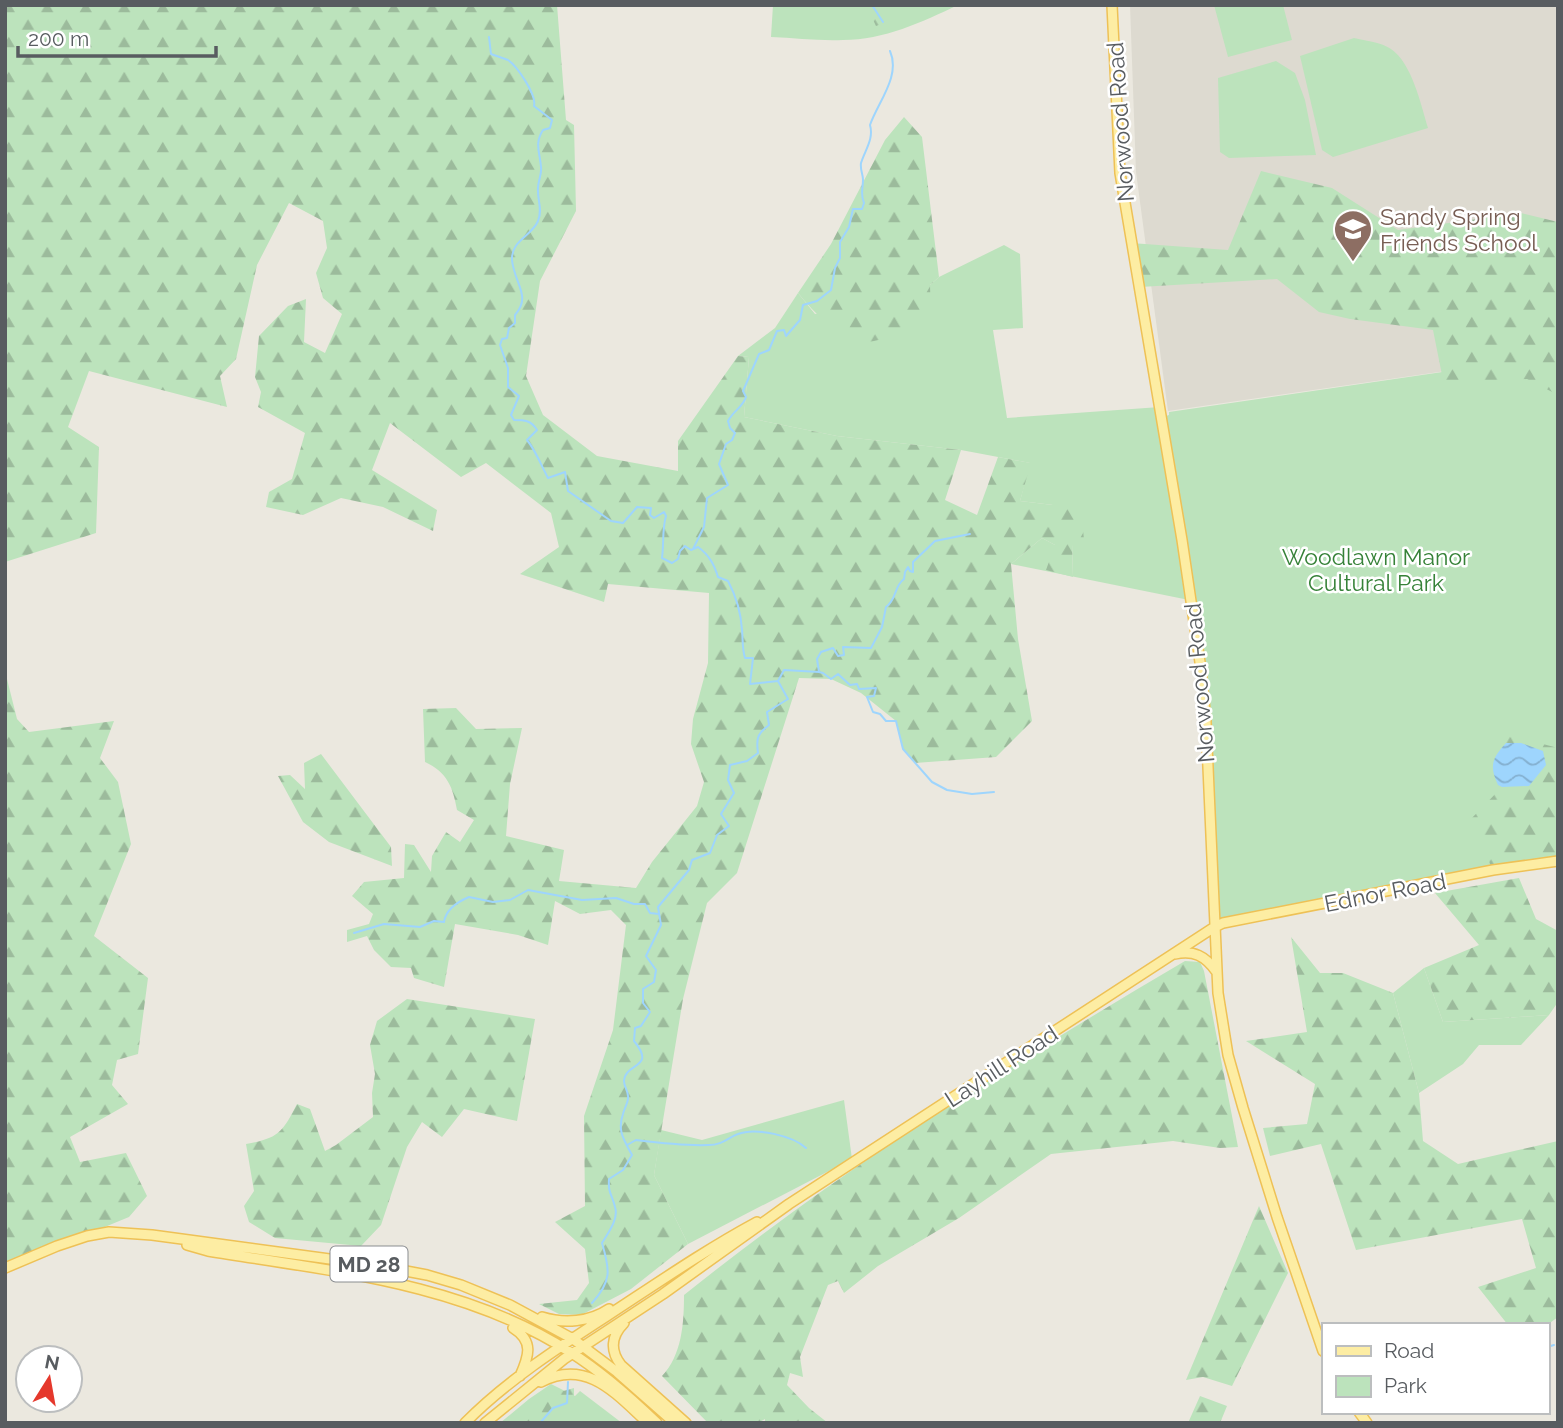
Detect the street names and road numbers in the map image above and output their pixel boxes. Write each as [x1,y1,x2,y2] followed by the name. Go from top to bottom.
[1101,41,1139,203] street label: Norwood Road
[1179,602,1219,764] street label: Norwood Road
[1322,867,1448,917] street label: Ednor Road
[939,1019,1063,1113] street label: Layhill Road
[330,1246,408,1282] road number: MD 28

